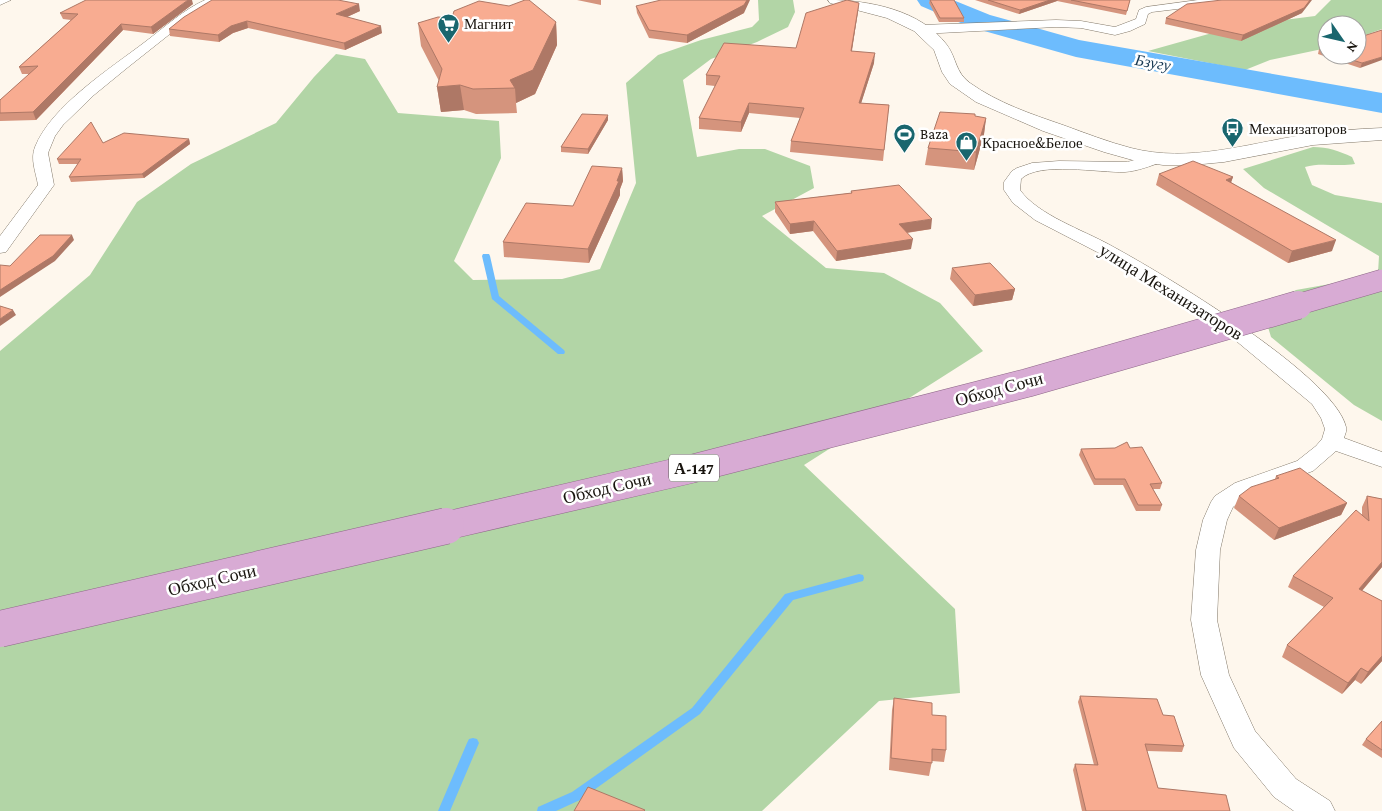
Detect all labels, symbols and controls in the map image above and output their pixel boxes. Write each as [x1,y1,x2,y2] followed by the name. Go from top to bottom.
[436,12,460,43] supermarket icon: Магнит
[1317,15,1367,65] north arrow
[464,16,513,32] place label: Магнит
[1343,39,1362,56] text: N
[1133,51,1173,75] water label: Бзугу
[1221,117,1245,148] bus stop icon: Механизаторов
[1249,121,1347,137] place label: Механизаторов
[892,122,916,153] sports icon: Baza
[920,126,949,142] place label: Baza
[954,131,978,162] shop icon: Красное&Белое
[982,135,1083,151] place label: Красное&Белое
[1096,240,1246,344] street label: улица Механизаторов
[953,368,1045,410] street label: Обход Сочи
[669,454,719,482] road number: А-147
[561,468,653,508] street label: Обход Сочи
[166,560,258,600] street label: Обход Сочи

